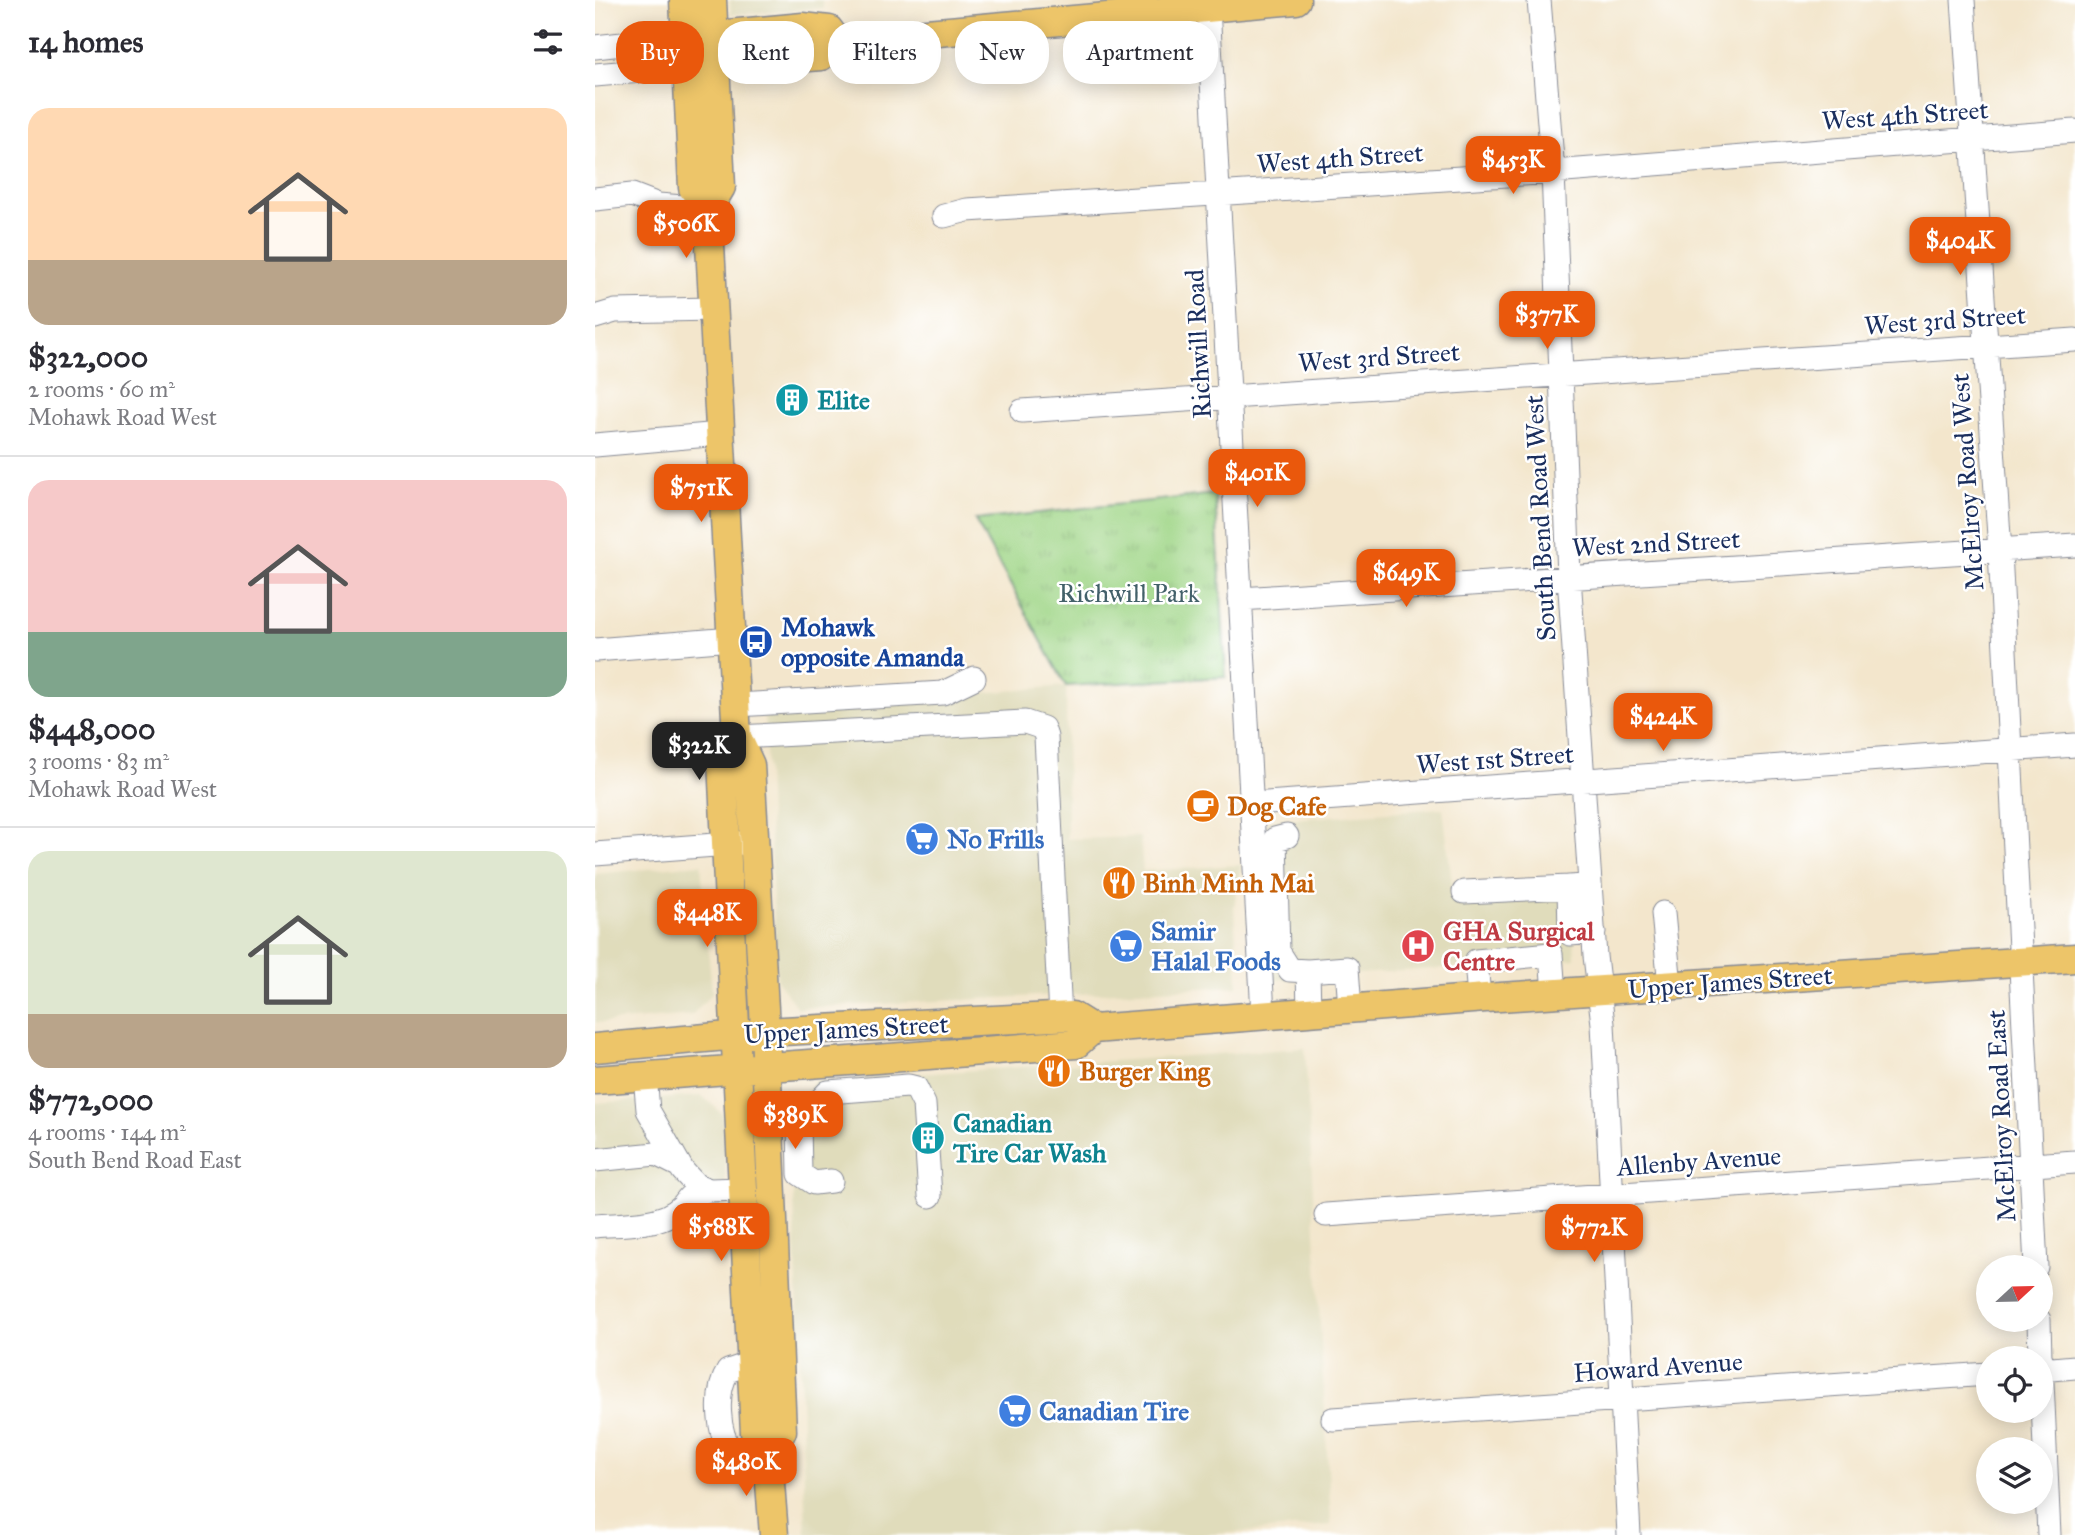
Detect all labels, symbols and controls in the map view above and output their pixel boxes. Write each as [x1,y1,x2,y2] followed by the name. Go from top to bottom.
[616,21,704,84] chip: Buy
[718,21,814,84] chip: Rent
[828,21,941,84] chip: Filters
[955,21,1049,84] chip: New
[1063,21,1218,84] chip: Apartment
[529,23,567,61] icon: filters
[28,24,143,60] text: 14 homes
[1821,93,1989,137] street label: West 4th Street
[1256,136,1424,180] street label: West 4th Street
[1464,136,1562,196] pin: $453K
[1482,145,1544,173] text: $453K
[235,154,361,280] icon: home
[637,201,735,260] pin: $506K
[653,209,719,237] text: $506K
[1911,218,2009,277] pin: $404K
[1925,226,1995,254] text: $404K
[1178,268,1218,420] street label: Richwill Road
[1498,292,1596,351] pin: $377K
[1863,298,2027,342] street label: West 3rd Street
[1515,300,1579,328] text: $377K
[1297,335,1461,379] street label: West 3rd Street
[28,339,148,375] text: $322,000
[1943,372,1991,592] street label: McElroy Road West
[28,375,175,403] text: 2 rooms · 60 m²
[773,381,811,419] building icon: Elite
[817,384,870,416] place label: Elite
[1518,394,1562,642] street label: South Bend Road West
[28,403,217,431] text: Mohawk Road West
[1208,449,1306,509] pin: $401K
[1224,458,1290,486] text: $401K
[652,464,750,524] pin: $751K
[670,473,732,501] text: $751K
[1571,523,1741,563] street label: West 2nd Street
[235,526,361,652] icon: home
[1357,550,1455,609] pin: $649K
[1372,558,1440,586] text: $649K
[1058,577,1201,609] park label: Richwill Park
[781,611,965,673] place label: Mohawk opposite Amanda
[737,623,775,661] bus stop icon: Mohawk opposite Amanda
[1614,694,1712,753] pin: $424K
[1629,702,1697,730] text: $424K
[28,711,156,747] text: $448,000
[650,722,748,782] pin: $322K
[668,731,730,759] text: $322K
[1415,738,1575,780] street label: West 1st Street
[28,747,169,775] text: 3 rooms · 83 m²
[28,775,217,803] text: Mohawk Road West
[1184,787,1222,825] cafe icon: Dog Cafe
[1227,790,1327,823] place label: Dog Cafe
[903,820,941,858] supermarket icon: No Frills
[947,823,1045,855] place label: No Frills
[1100,864,1138,902] restaurant icon: Binh Minh Mai
[1143,867,1315,899] place label: Binh Minh Mai
[658,890,756,949] pin: $448K
[235,897,361,1023] icon: home
[673,898,741,926] text: $448K
[1151,915,1281,977] place label: Samir Halal Foods
[1443,915,1595,977] place label: GHA Surgical Centre
[1107,927,1145,965] supermarket icon: Samir Halal Foods
[1399,927,1437,965] hospital icon: GHA Surgical Centre
[1626,959,1834,1005] street label: Upper James Street
[743,1008,949,1050] street label: Upper James Street
[1979,1009,2023,1223] street label: McElroy Road East
[1035,1052,1073,1090] restaurant icon: Burger King
[1079,1055,1211,1088] place label: Burger King
[28,1082,154,1118] text: $772,000
[746,1092,844,1151] pin: $389K
[763,1100,827,1128] text: $389K
[952,1107,1107,1169] place label: Canadian Tire Car Wash
[28,1118,186,1146] text: 4 rooms · 144 m²
[909,1119,947,1157] building icon: Canadian Tire Car Wash
[1615,1139,1782,1183] street label: Allenby Avenue
[28,1146,242,1174] text: South Bend Road East
[672,1204,770,1263] pin: $588K
[1545,1204,1643,1264] pin: $772K
[688,1212,754,1240] text: $588K
[1561,1213,1627,1241] text: $772K
[1976,1255,2053,1332] north arrow
[1976,1255,2053,1514] map controls
[1572,1345,1744,1389] street label: Howard Avenue
[1976,1346,2053,1423] button: locate
[996,1392,1034,1430] supermarket icon: Canadian Tire
[1039,1395,1189,1427] place label: Canadian Tire
[1976,1437,2053,1514] button: layers
[697,1438,795,1498] pin: $480K
[712,1447,780,1475] text: $480K

